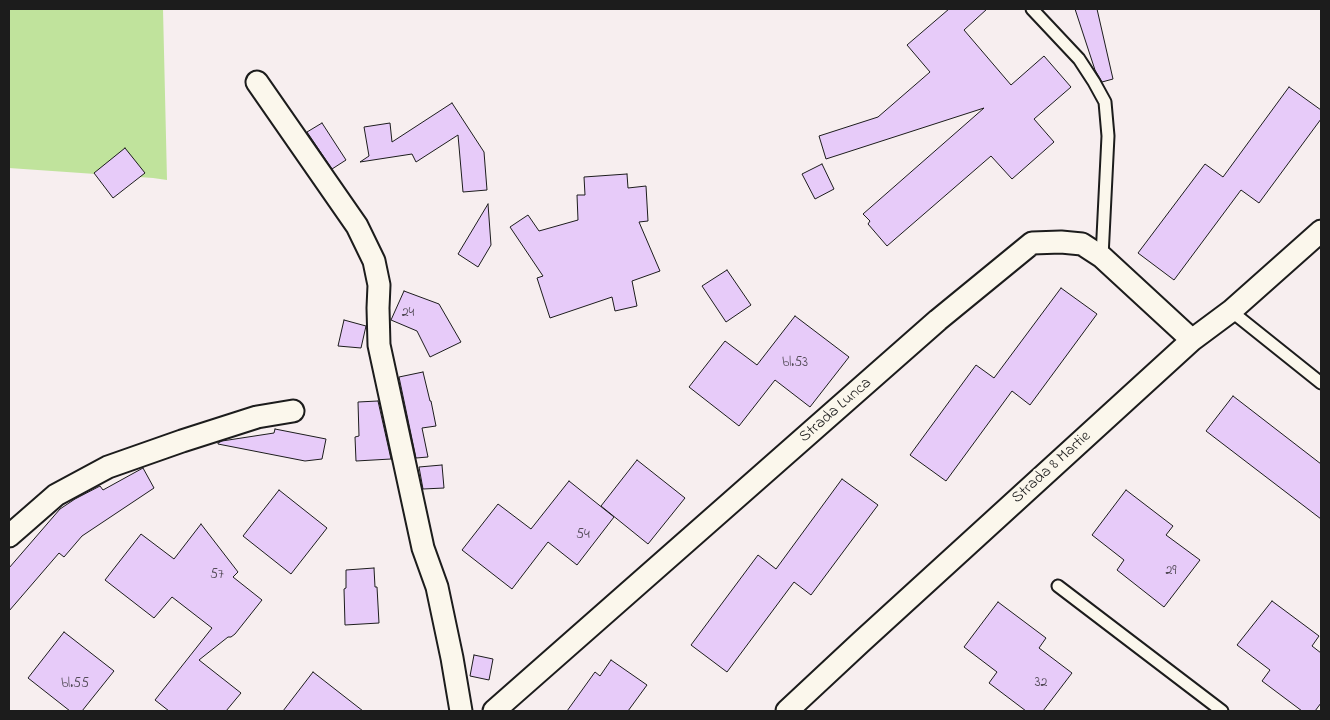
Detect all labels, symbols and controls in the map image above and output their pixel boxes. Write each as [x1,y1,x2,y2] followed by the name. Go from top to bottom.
[402,306,414,322] house number: 24
[782,356,808,372] house number: bl.53
[796,374,876,448] street label: Strada Lunca
[1009,428,1095,508] street label: Strada 8 Martie
[576,528,590,544] house number: 54
[1165,564,1177,580] house number: 29
[210,568,224,584] house number: 57
[1035,676,1047,692] house number: 32
[61,677,89,693] house number: bl.55

